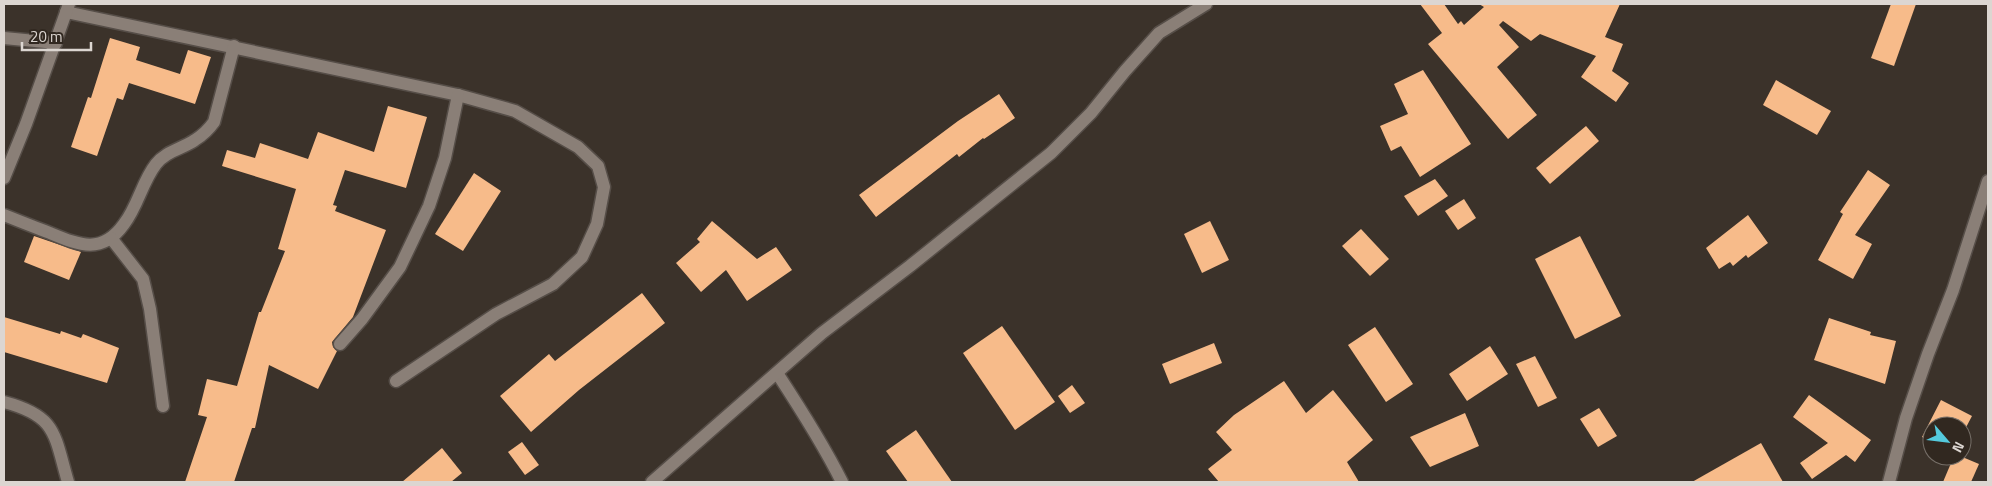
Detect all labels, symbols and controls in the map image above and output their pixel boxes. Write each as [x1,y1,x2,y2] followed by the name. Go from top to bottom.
[22,20,91,52] scale bar
[30,25,63,48] text: 20 m
[1922,416,1972,466] north arrow
[1947,438,1970,457] text: N

